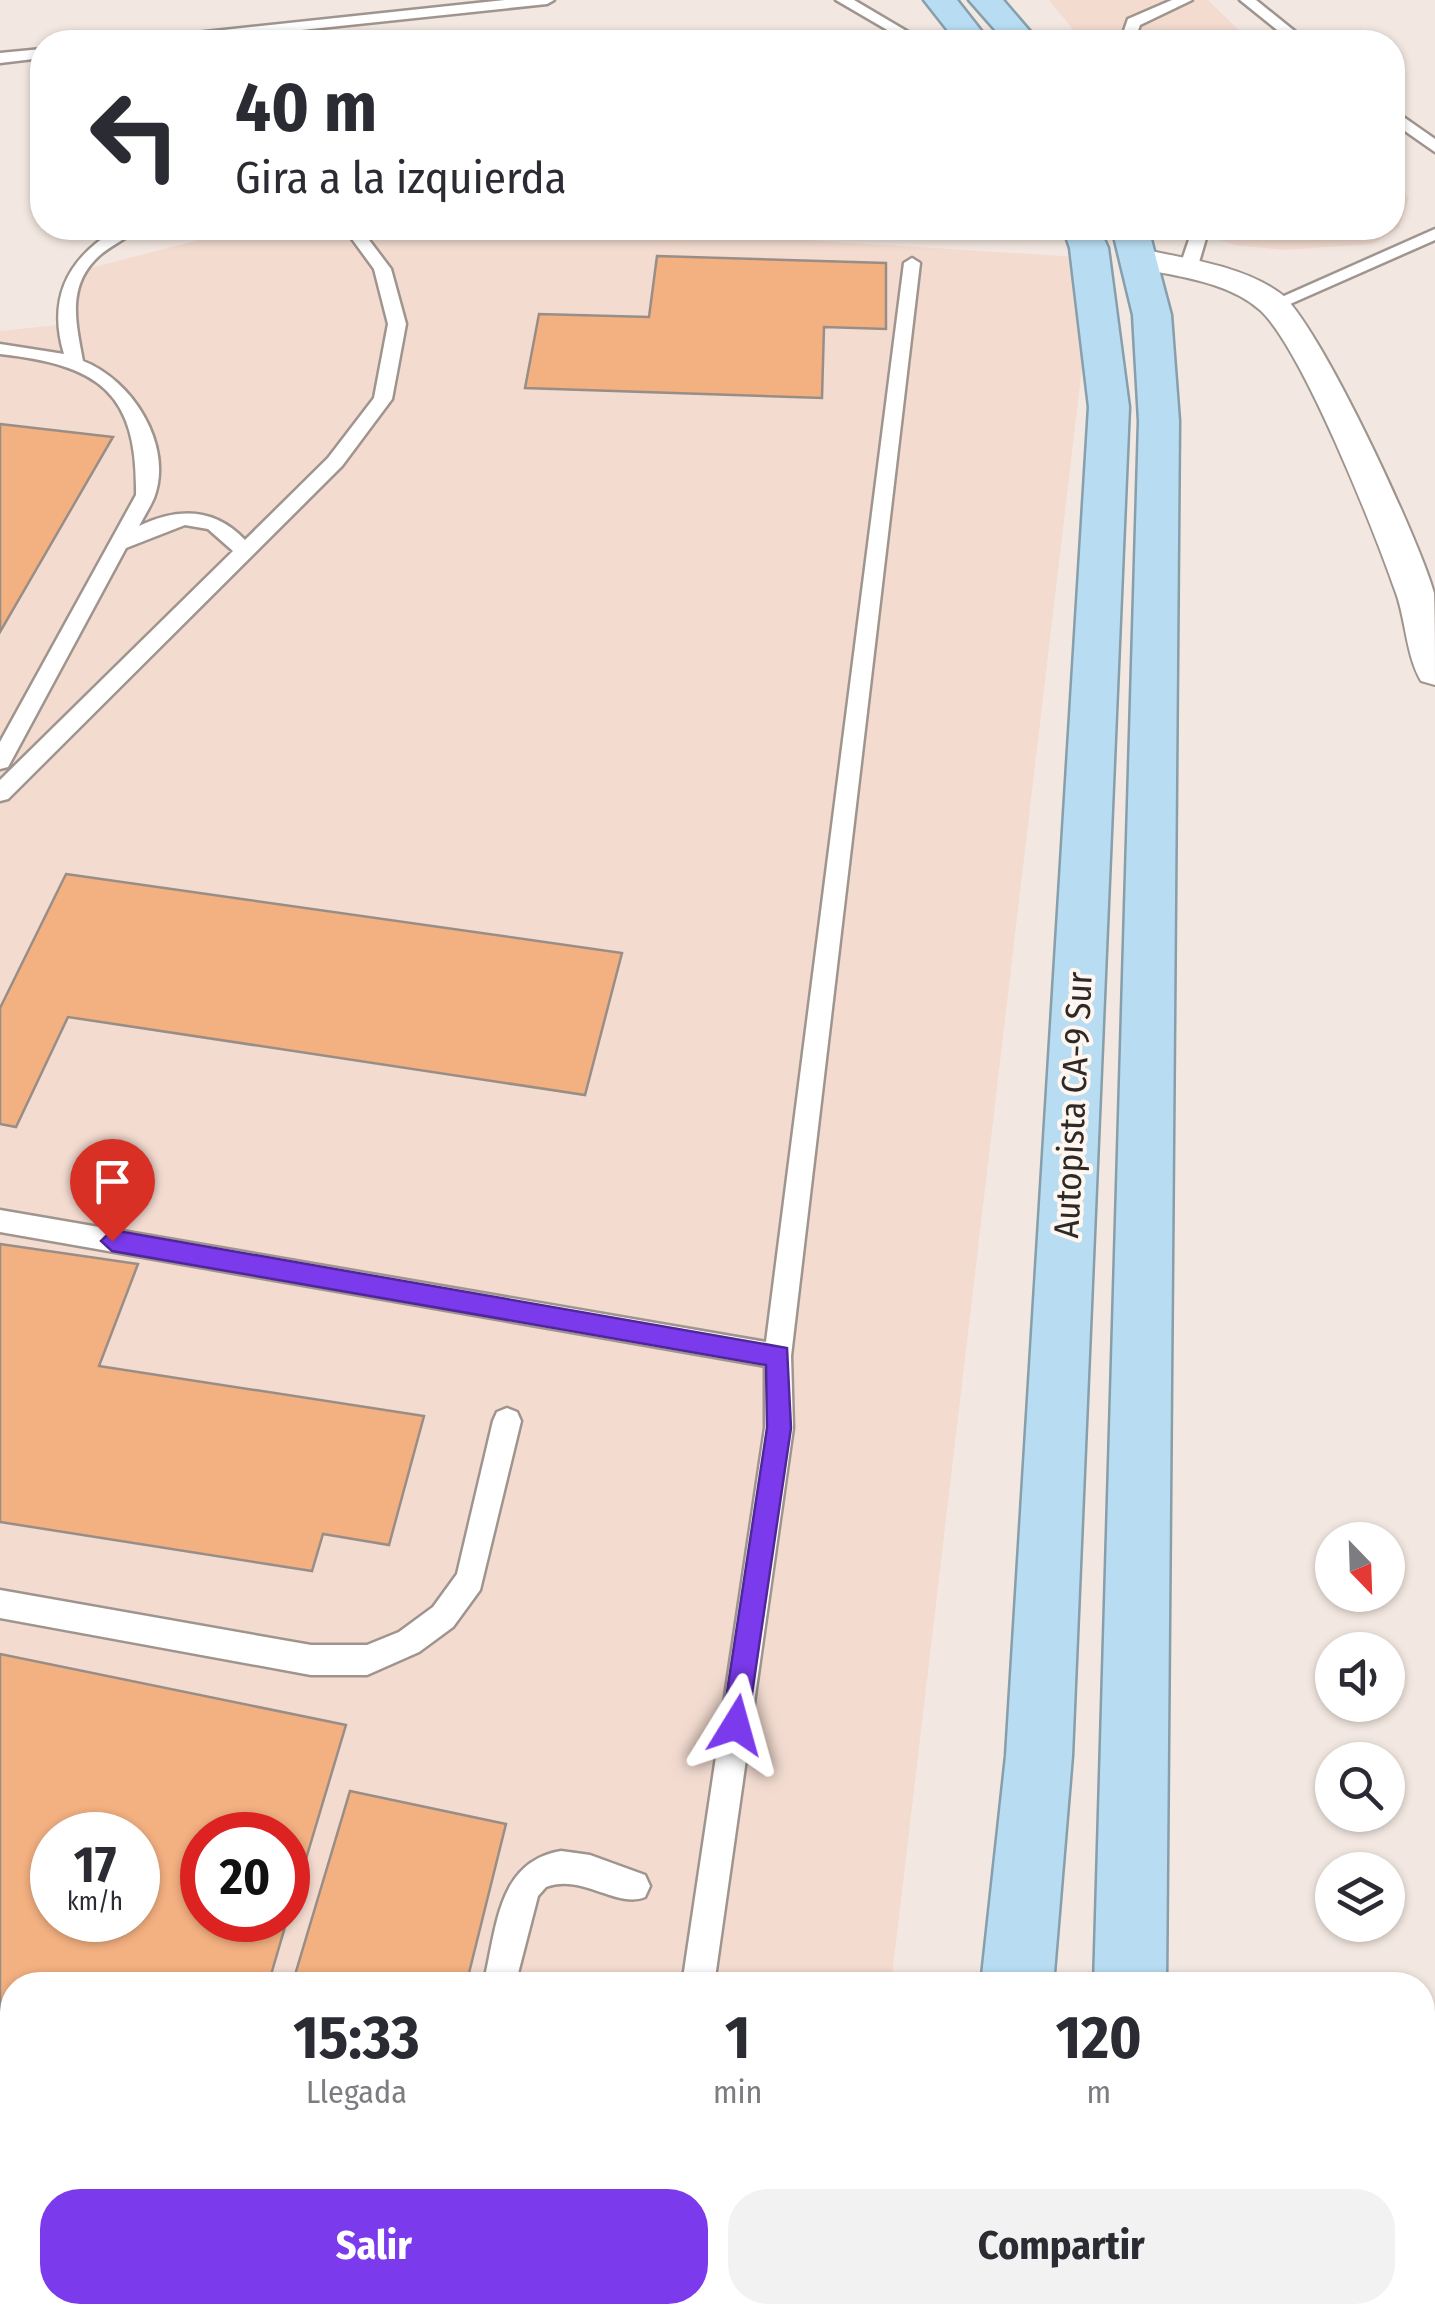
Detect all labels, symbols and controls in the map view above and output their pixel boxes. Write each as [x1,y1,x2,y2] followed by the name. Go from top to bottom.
[235,66,377,150] text: 40 m
[70,70,200,200] icon: left
[235,151,567,205] text: Gira a la izquierda
[1045,971,1101,1239] street label: Autopista CA-9 Sur
[70,1139,155,1242] pin
[85,1154,140,1209] icon: arrive
[1315,1522,1405,1612] north arrow
[1315,1522,1405,1942] map controls
[1315,1632,1405,1722] button: sound
[684,1673,788,1777] position arrow
[1315,1742,1405,1832] button: search
[180,1812,310,1942] speed limit sign: 20
[74,1835,116,1895] text: 17
[1315,1852,1405,1942] button: layers
[67,1887,123,1917] text: km/h
[293,2002,420,2074] text: 15:33
[725,2002,750,2074] text: 1
[1056,2002,1142,2074] text: 120
[306,2073,407,2111] text: Llegada
[713,2073,762,2111] text: min
[1086,2073,1111,2111] text: m
[40,2189,708,2304] button: Salir
[728,2189,1395,2304] button: Compartir

